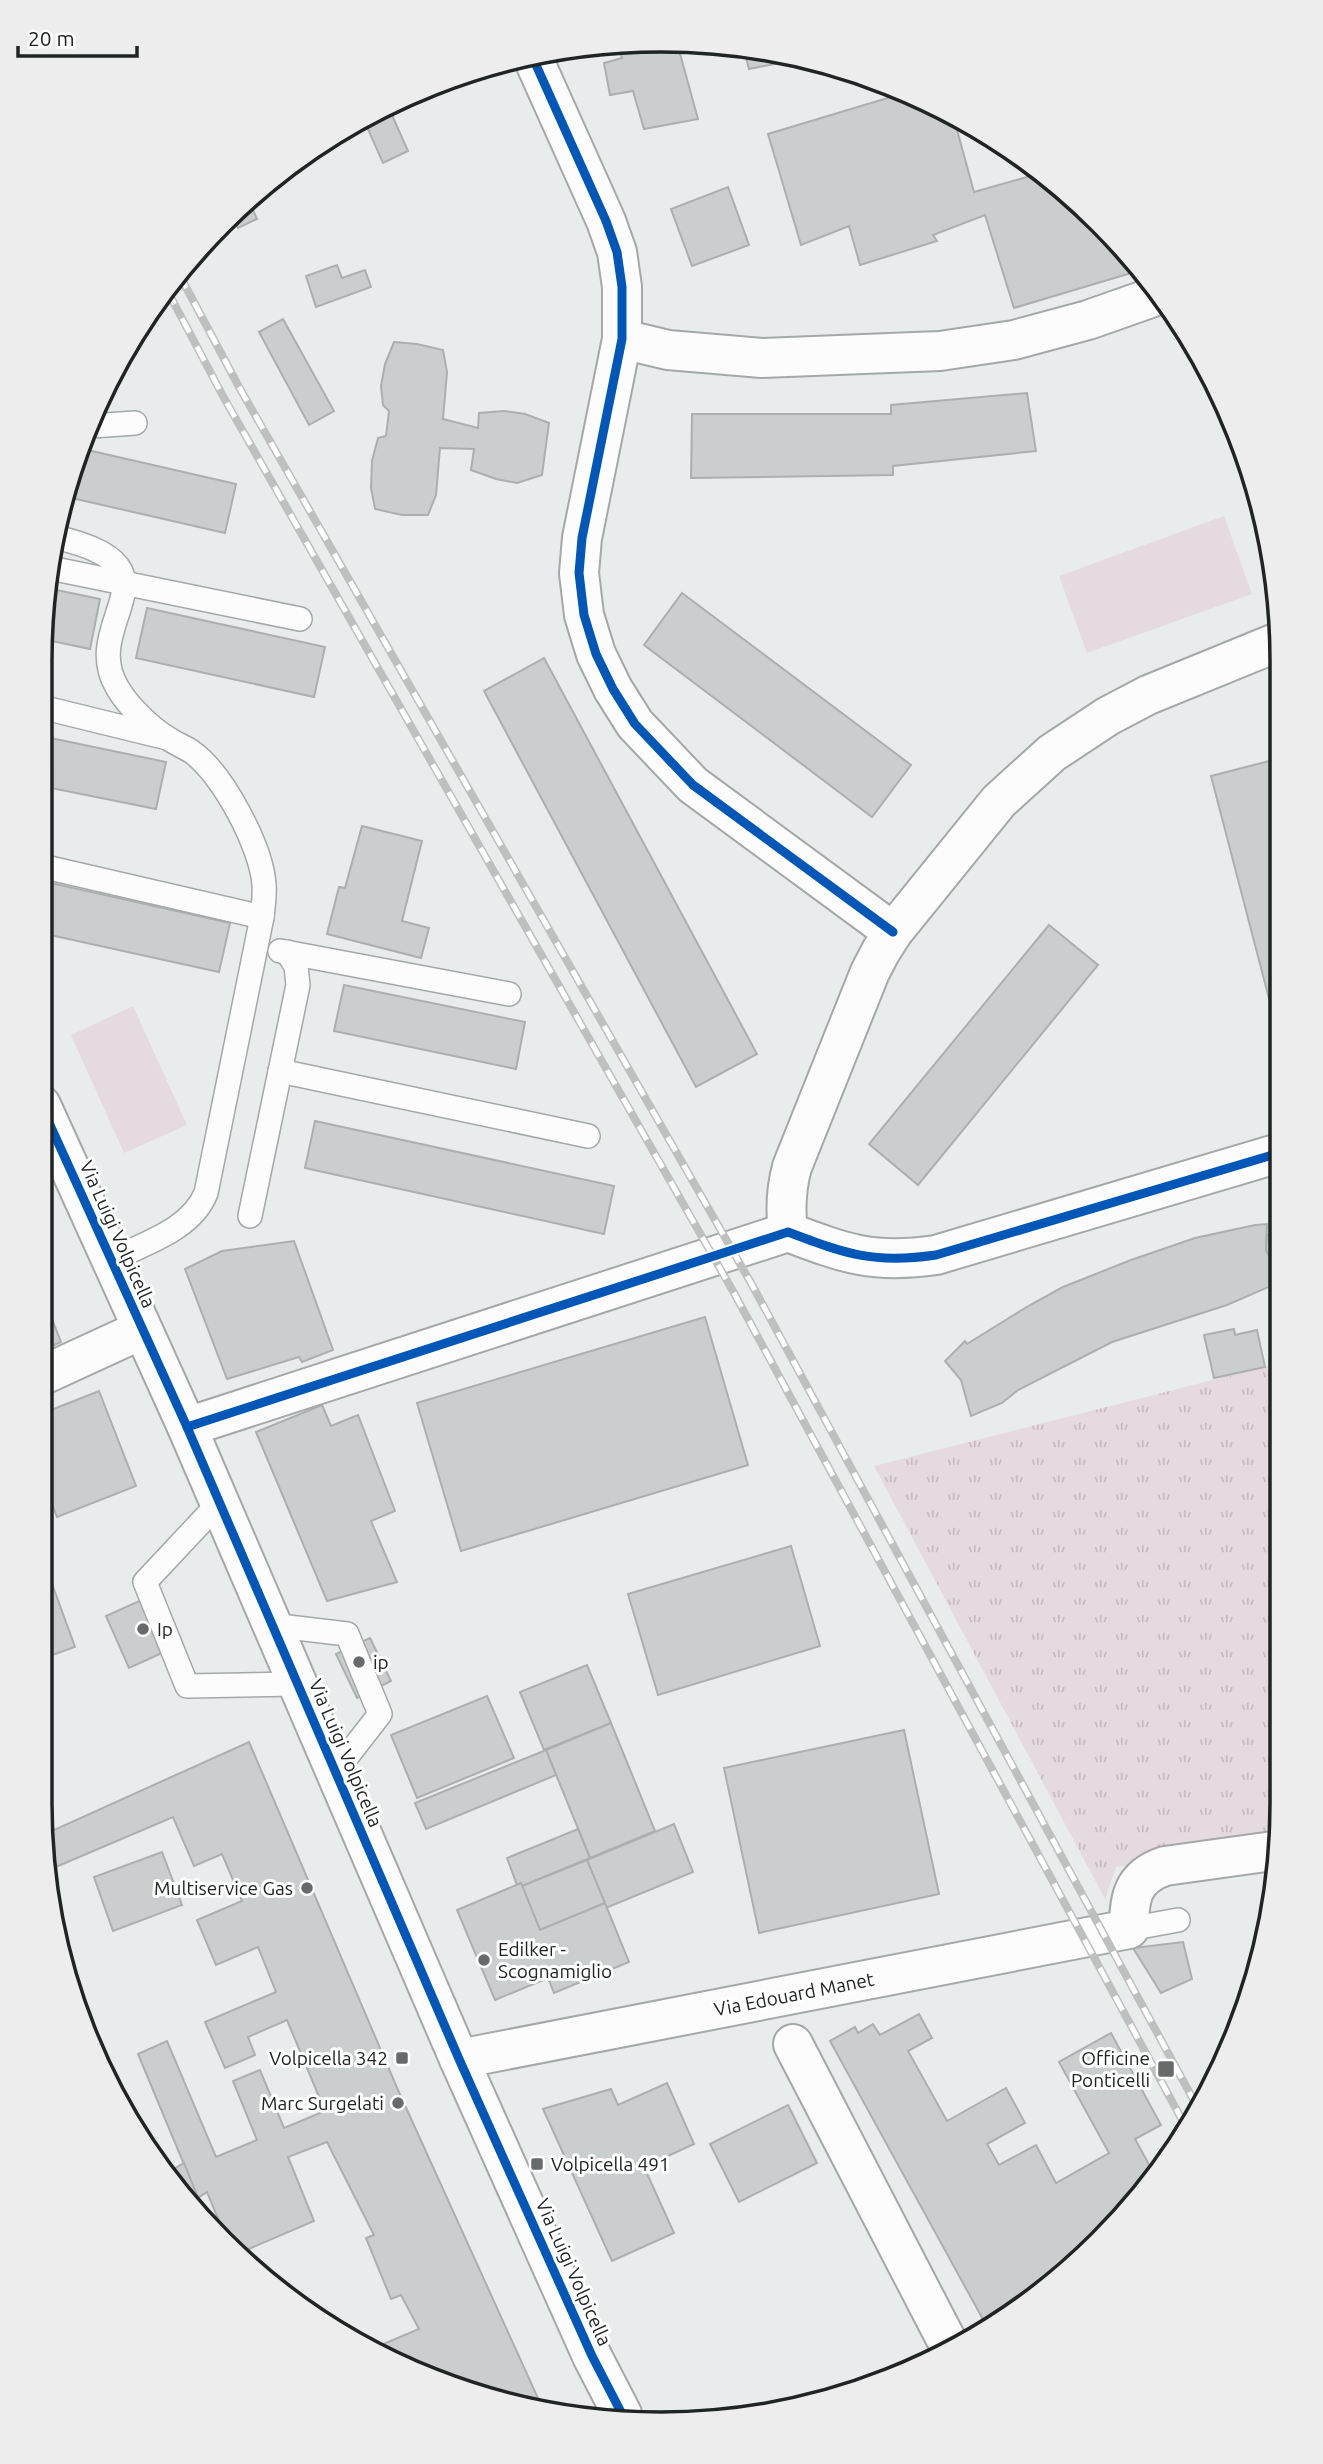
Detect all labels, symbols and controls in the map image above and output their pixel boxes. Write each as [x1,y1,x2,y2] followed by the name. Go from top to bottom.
[18,14,136,58] scale bar
[28,26,75,50] text: 20 m
[76,1157,160,1311] street label: Via Luigi Volpicella
[157,1618,173,1640] place label: Ip
[135,1621,151,1637] marker: Ip
[373,1651,389,1673] place label: ip
[351,1654,367,1670] marker: ip
[305,1676,387,1830] street label: Via Luigi Volpicella
[154,1877,293,1899] place label: Multiservice Gas
[299,1880,315,1896] marker: Multiservice Gas
[498,1938,612,1982] place label: Edilker - Scognamiglio
[476,1952,492,1968] marker: Edilker - Scognamiglio
[712,1968,876,2020] street label: Via Edouard Manet
[269,2047,388,2069] place label: Volpicella 342
[1071,2047,1150,2091] place label: Officine Ponticelli
[394,2050,410,2066] marker: Volpicella 342
[1156,2059,1176,2079] marker: Officine Ponticelli
[261,2092,384,2114] place label: Marc Surgelati
[390,2095,406,2111] marker: Marc Surgelati
[551,2153,670,2175] place label: Volpicella 491
[529,2156,545,2172] marker: Volpicella 491
[532,2195,616,2349] street label: Via Luigi Volpicella

